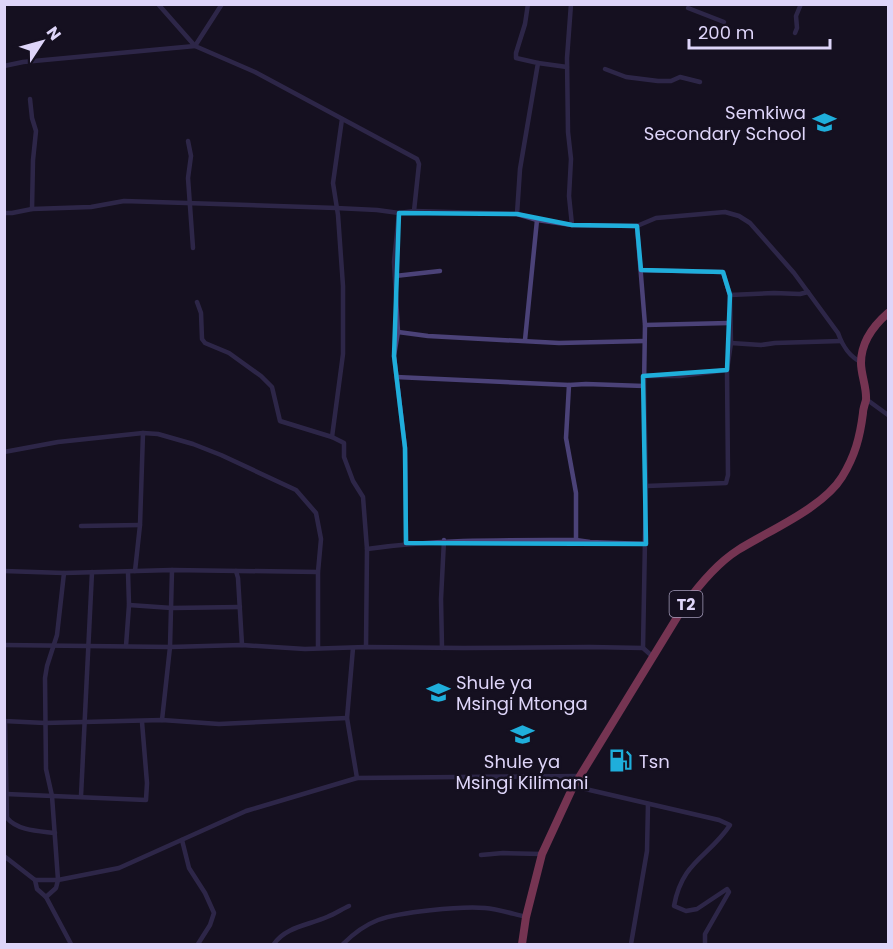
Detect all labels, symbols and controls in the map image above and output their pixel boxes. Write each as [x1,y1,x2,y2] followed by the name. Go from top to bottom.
[12,12,72,72] north arrow
[689,12,830,50] scale bar
[698,20,754,45] text: 200 m
[41,22,67,45] text: N
[644,100,806,146] place label: Semkiwa Secondary School
[811,109,837,135] school or university icon: Semkiwa Secondary School
[670,591,702,617] road number: T2
[456,670,588,716] place label: Shule ya Msingi Mtonga
[425,679,451,705] school or university icon: Shule ya Msingi Mtonga
[509,722,535,748] school or university icon: Shule ya Msingi Kilimani
[608,748,634,774] fuel station icon: Tsn
[456,749,588,795] place label: Shule ya Msingi Kilimani
[639,749,670,774] place label: Tsn

